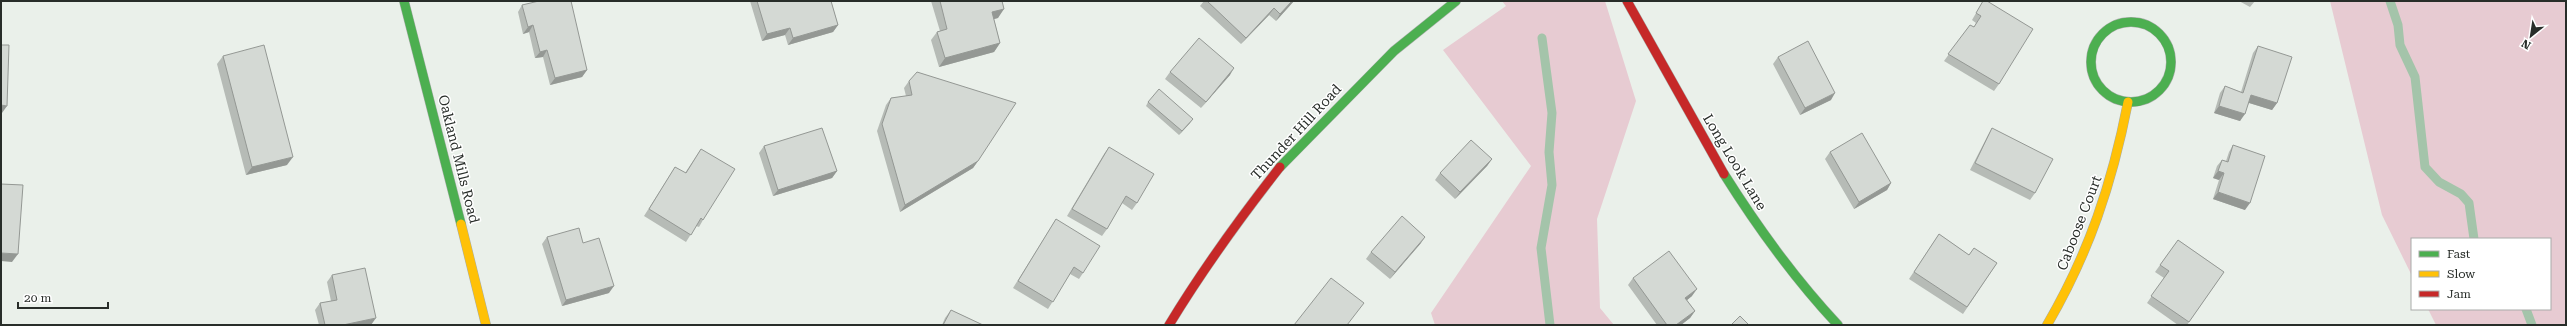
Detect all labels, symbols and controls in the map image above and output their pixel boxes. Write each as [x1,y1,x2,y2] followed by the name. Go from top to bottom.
[2511,16,2551,56] north arrow
[2519,36,2533,52] text: N
[1248,81,1344,183] street label: Thunder Hill Road
[435,93,483,225] street label: Oakland Mills Road
[1700,111,1770,213] street label: Long Look Lane
[2054,173,2104,273] street label: Caboose Court
[2411,238,2551,310] legend
[2447,247,2471,261] text: Fast
[2447,267,2475,281] text: Slow
[18,284,108,310] scale bar
[2447,287,2471,301] text: Jam
[24,291,51,305] text: 20 m

